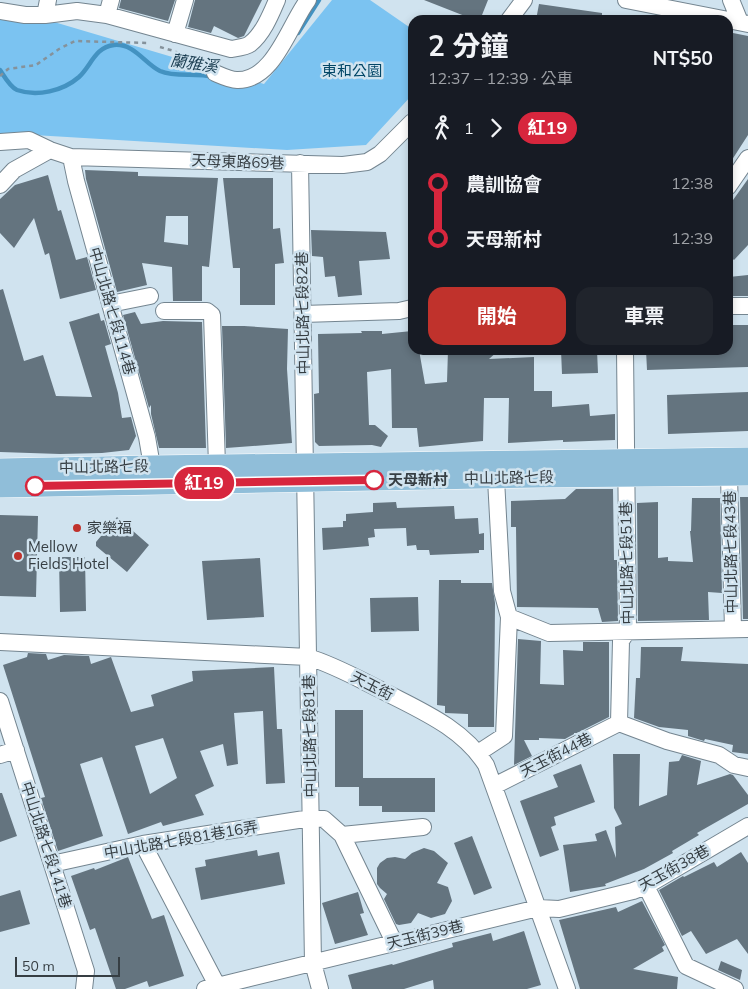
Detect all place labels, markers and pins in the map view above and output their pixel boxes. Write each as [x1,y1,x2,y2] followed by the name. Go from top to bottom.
[364,470,384,490] marker: 天母新村
[388,470,448,489] place label: 天母新村
[25,476,45,496] unlabelled marker
[87,518,132,537] place label: 家樂福
[71,522,83,534] marker: 家樂福
[28,537,109,573] place label: Mellow Fields Hotel
[12,550,24,562] marker: Mellow Fields Hotel

